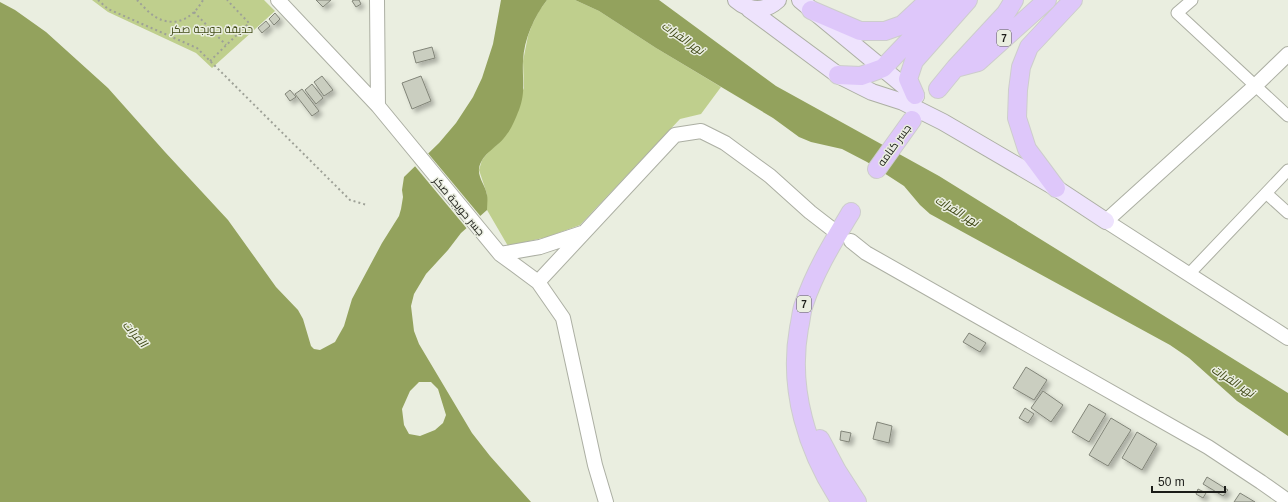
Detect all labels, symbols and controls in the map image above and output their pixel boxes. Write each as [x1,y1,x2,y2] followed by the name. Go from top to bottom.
[659,18,708,59] water label: نهر الفرات
[170,23,253,36] park label: حديقة حويجة صكر
[997,30,1011,46] road number: 7
[875,122,914,169] street label: جسر كنامه
[430,174,487,238] street label: جسر حويجة صكر
[933,192,983,230] water label: نهر الفرات
[797,296,811,312] road number: 7
[120,318,151,351] water label: الفرات
[1209,362,1259,401] water label: نهر الفرات
[1152,468,1225,494] scale bar
[1158,475,1185,489] text: 50 m

